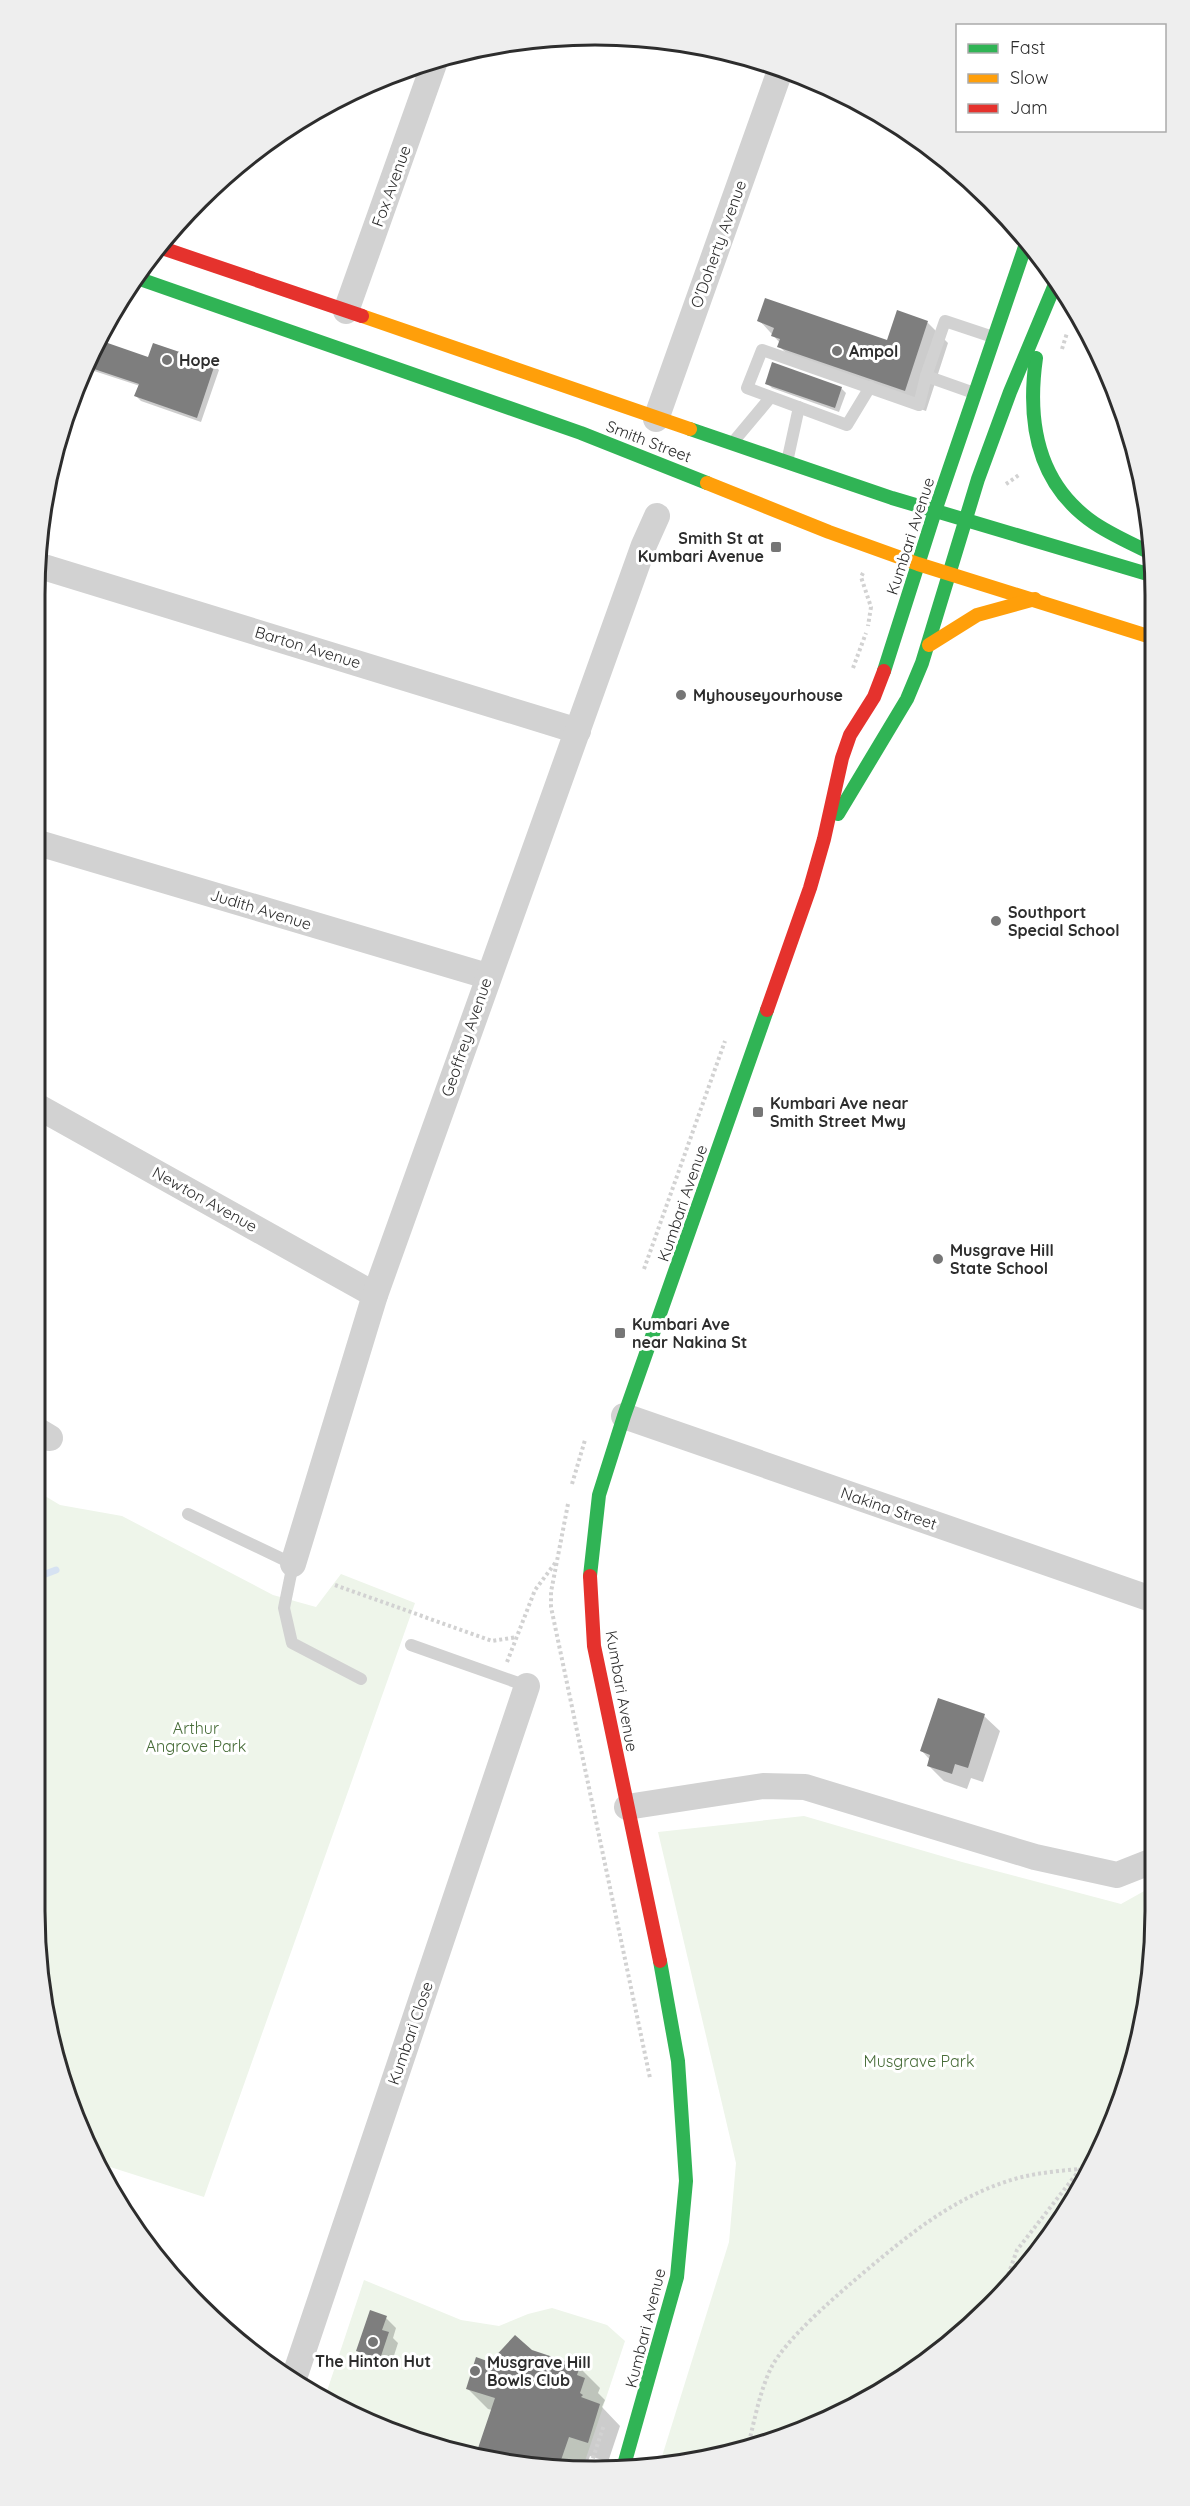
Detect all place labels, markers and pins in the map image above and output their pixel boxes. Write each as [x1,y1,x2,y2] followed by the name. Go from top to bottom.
[849,341,898,361] place label: Ampol
[830,344,844,358] marker: Ampol
[179,350,220,370] place label: Hope
[160,353,174,367] marker: Hope
[638,528,764,566] place label: Smith St at Kumbari Avenue
[769,540,783,554] marker: Smith St at Kumbari Avenue
[693,685,843,705] place label: Myhouseyourhouse
[674,688,688,702] marker: Myhouseyourhouse
[1008,902,1120,940] place label: Southport Special School
[989,914,1003,928] marker: Southport Special School
[770,1093,908,1131] place label: Kumbari Ave near Smith Street Mwy
[751,1105,765,1119] marker: Kumbari Ave near Smith Street Mwy
[950,1240,1054,1278] place label: Musgrave Hill State School
[931,1252,945,1266] marker: Musgrave Hill State School
[632,1314,747,1352] place label: Kumbari Ave near Nakina St
[613,1326,627,1340] marker: Kumbari Ave near Nakina St
[366,2335,380,2349] marker: The Hinton Hut
[315,2351,431,2371] place label: The Hinton Hut
[487,2352,591,2390] place label: Musgrave Hill Bowls Club
[468,2364,482,2378] marker: Musgrave Hill Bowls Club

